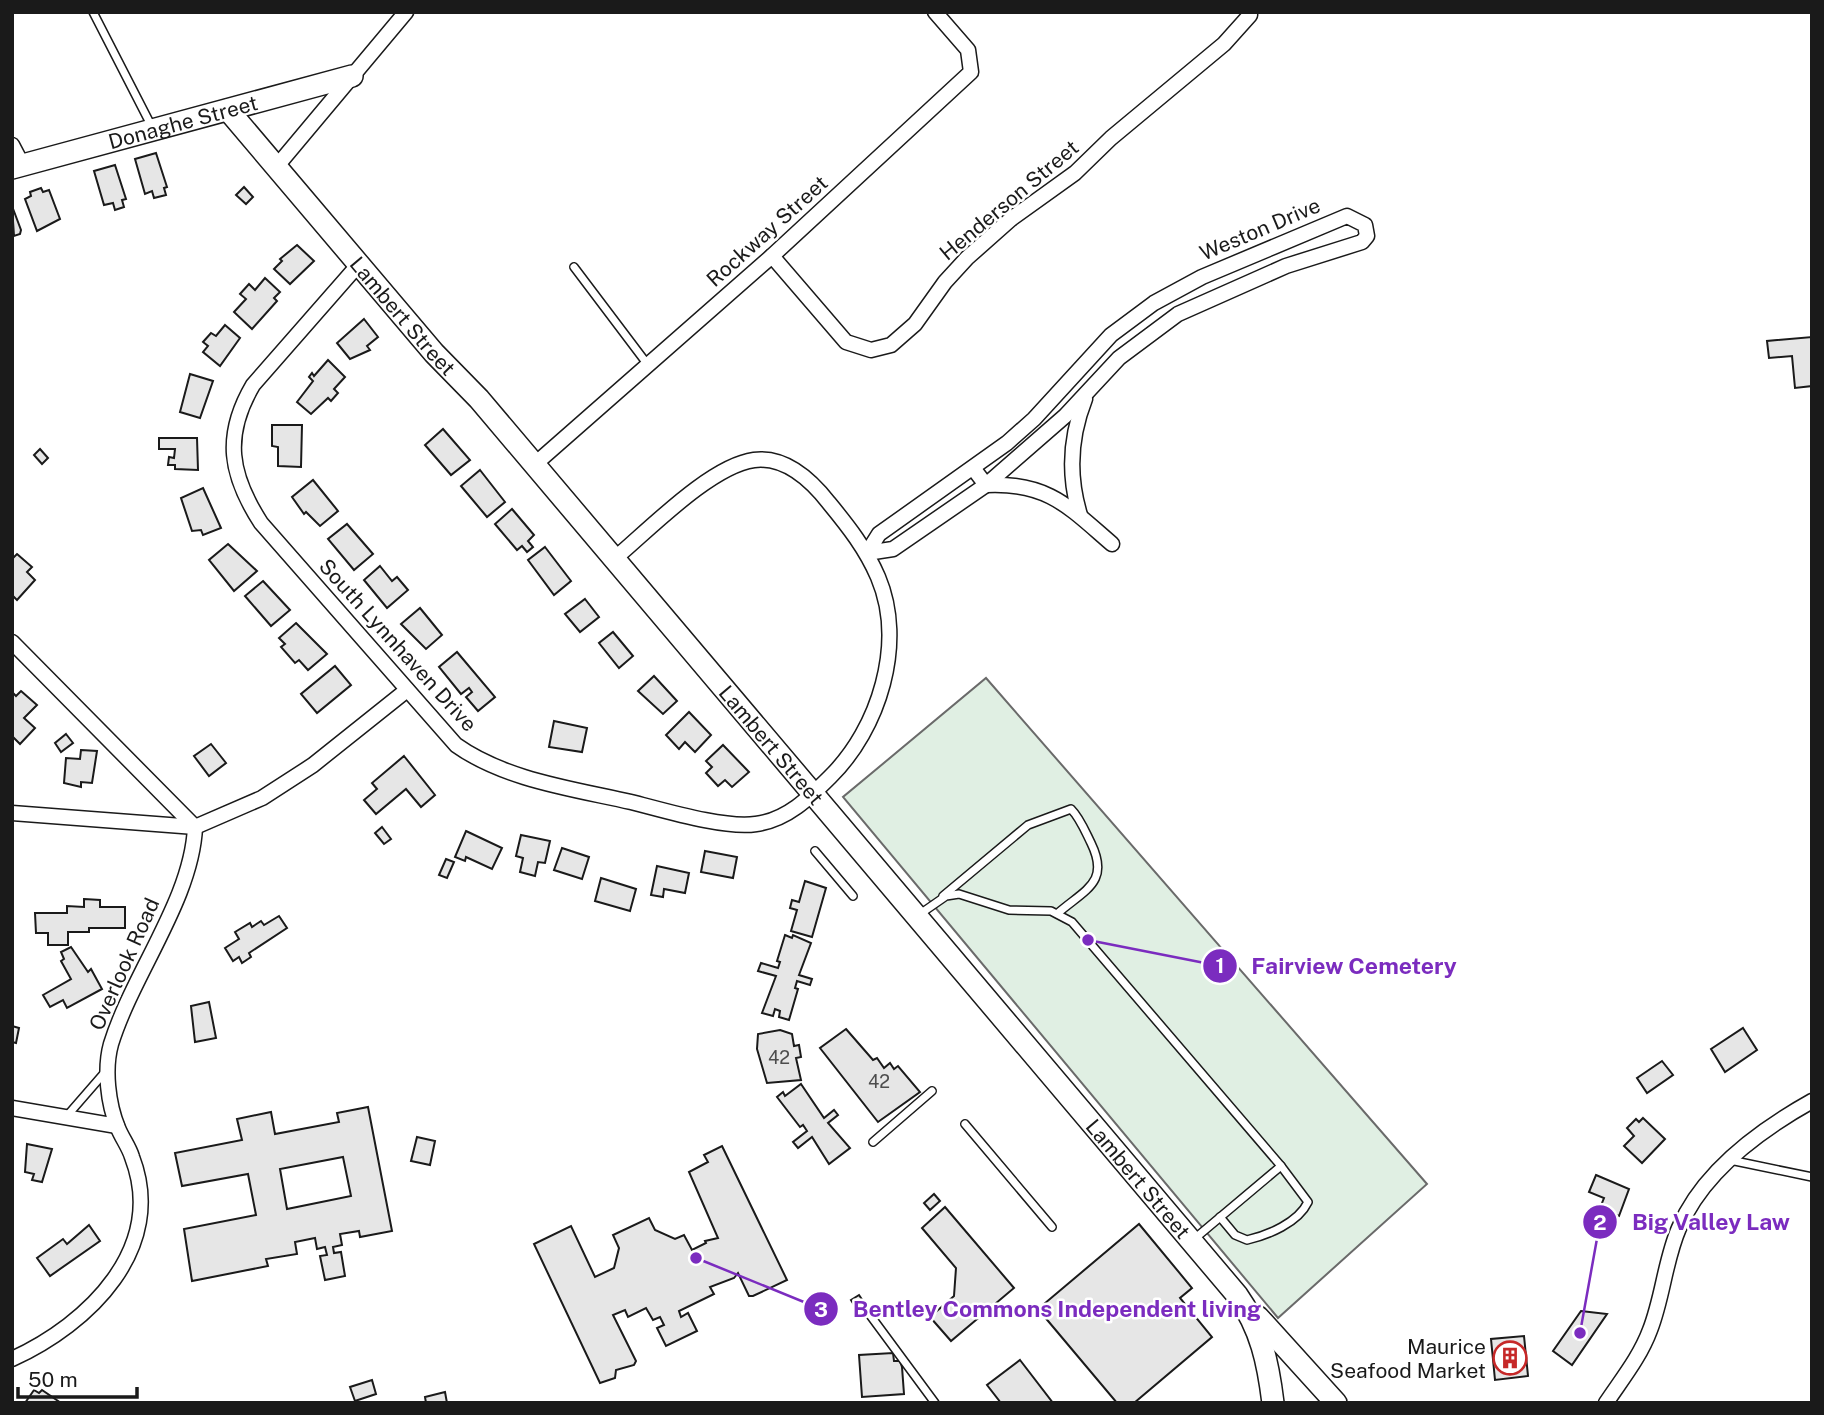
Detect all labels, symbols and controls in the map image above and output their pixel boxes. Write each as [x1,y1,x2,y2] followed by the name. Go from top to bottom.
[105,90,260,154] street label: Donaghe Street
[934,135,1084,265] street label: Henderson Street
[701,170,833,292] street label: Rockway Street
[1196,192,1324,266] street label: Weston Drive
[345,251,461,380] street label: Lambert Street
[314,554,482,736] street label: South Lynnhaven Drive
[714,680,829,810] street label: Lambert Street
[84,894,164,1034] street label: Overlook Road
[1203,944,1471,988] callout: Fairview Cemetery
[1251,952,1457,979] text: Fairview Cemetery
[1216,953,1225,978] text: 1
[768,1047,790,1068] house number: 42
[868,1071,890,1092] house number: 42
[1081,1114,1196,1243] street label: Lambert Street
[1583,1200,1804,1244] callout: Big Valley Law
[1632,1208,1790,1235] text: Big Valley Law
[1593,1210,1607,1235] text: 2
[804,1287,1276,1331] callout: Bentley Commons Independent living
[853,1295,1261,1322] text: Bentley Commons Independent living
[814,1297,828,1322] text: 3
[1330,1334,1486,1383] place label: Maurice Seafood Market
[1491,1339,1529,1377] building icon: Maurice Seafood Market
[18,1356,136,1400] scale bar
[28,1367,78,1392] text: 50 m

